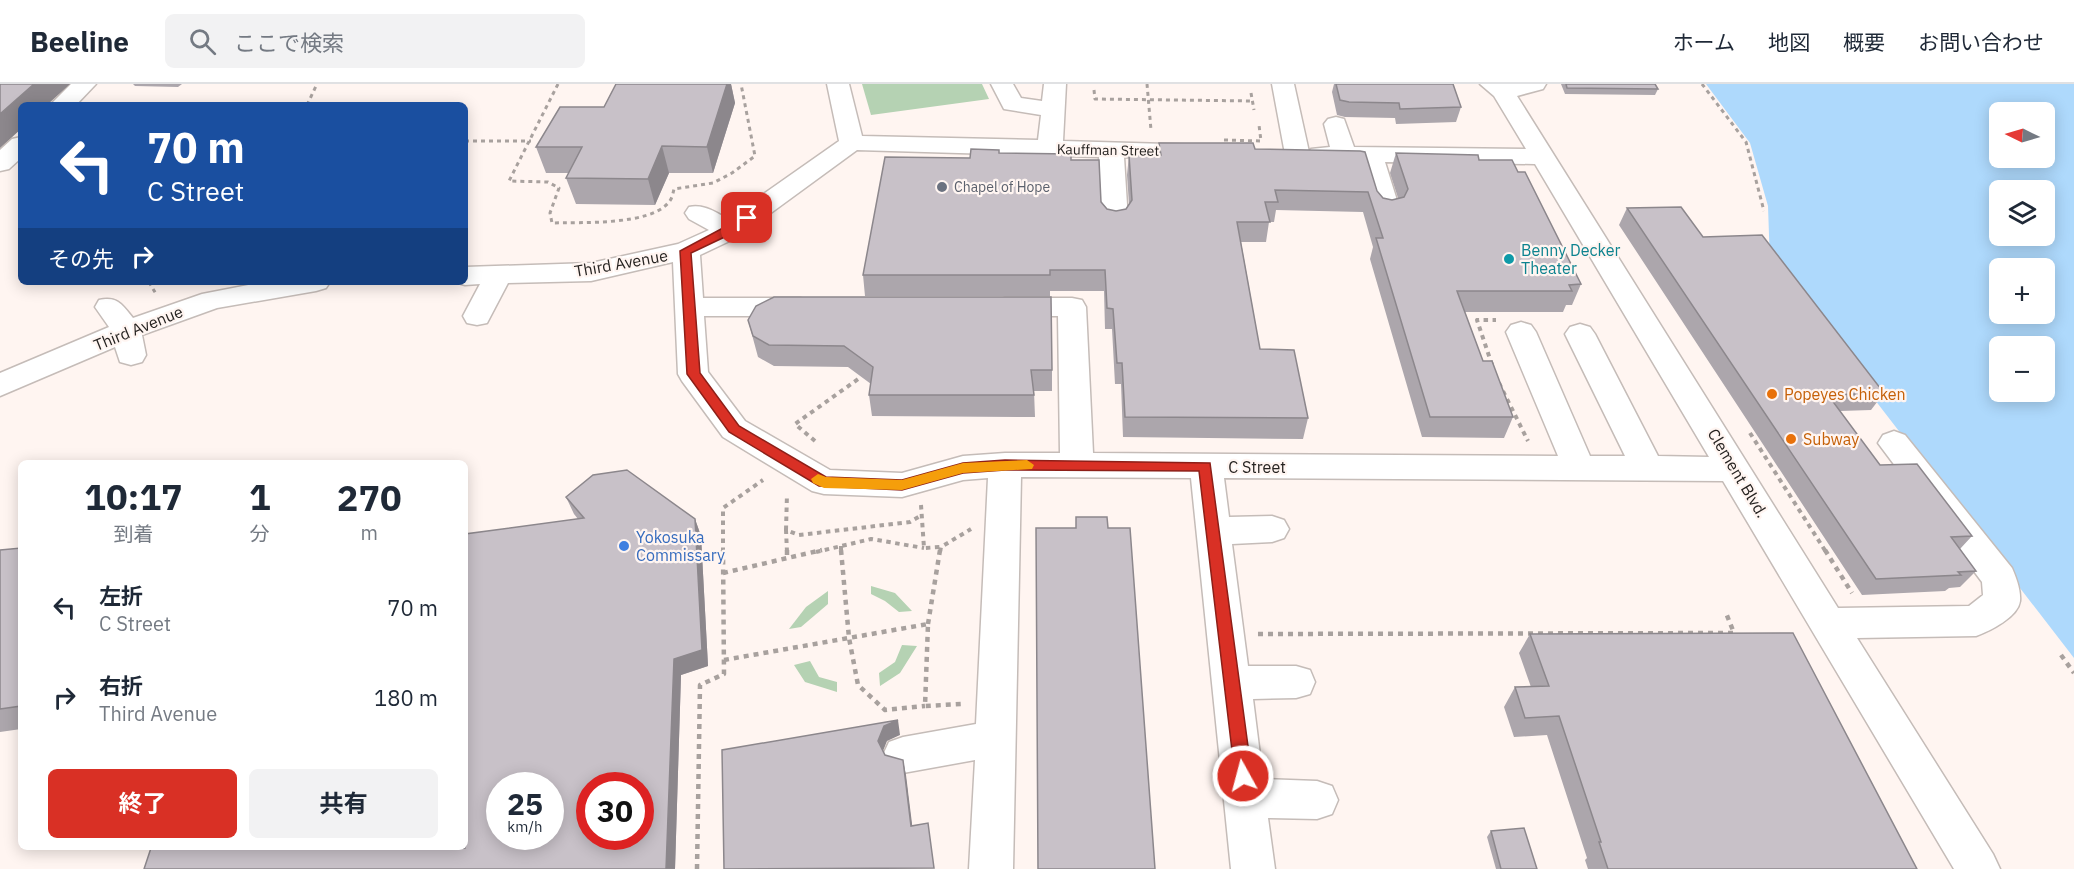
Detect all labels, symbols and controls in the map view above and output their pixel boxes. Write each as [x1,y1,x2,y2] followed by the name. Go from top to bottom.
[165,14,585,68] search box
[30,23,129,60] text: Beeline
[186,25,219,58] icon: search
[234,28,344,57] text: ここで検索
[1673,28,1735,56] text: ホーム
[1768,28,1810,56] text: 地図
[1843,28,1885,56] text: 概要
[1918,28,2044,56] text: お問い合わせ
[1989,102,2055,168] north arrow
[1989,102,2055,402] map controls
[147,120,245,175] text: 70 m
[48,126,126,204] icon: left
[1057,140,1159,160] street label: Kauffman Street
[147,173,244,208] text: C Street
[954,178,1050,196] place label: Chapel of Hope
[935,180,949,194] marker: Chapel of Hope
[1989,180,2055,246] button: layers
[721,192,772,243] pin
[730,201,763,234] icon: arrive
[126,240,159,273] icon: right
[1521,240,1621,278] place label: Benny Decker Theater
[48,244,114,273] text: その先
[573,245,669,281] street label: Third Avenue
[1502,252,1516,266] marker: Benny Decker Theater
[1989,258,2055,324] button: +
[90,301,186,355] street label: Third Avenue
[1989,336,2055,402] button: −
[1784,384,1906,404] place label: Popeyes Chicken
[1765,387,1779,401] marker: Popeyes Chicken
[1704,425,1772,521] street label: Clement Blvd.
[1803,429,1859,449] place label: Subway
[1784,432,1798,446] marker: Subway
[1228,457,1286,477] street label: C Street
[84,473,183,520] text: 10:17
[249,473,271,520] text: 1
[337,474,402,521] text: 270
[361,519,378,546] text: m
[113,520,153,547] text: 到着
[250,520,270,547] text: 分
[636,527,725,565] place label: Yokosuka Commissary
[617,539,631,553] marker: Yokosuka Commissary
[99,581,143,610] text: 左折
[48,591,81,624] icon: left
[387,593,438,622] text: 70 m
[99,610,171,637] text: C Street
[99,671,143,700] text: 右折
[48,681,81,714] icon: right
[374,683,438,712] text: 180 m
[99,700,217,727] text: Third Avenue
[1211,744,1275,808] position arrow
[48,769,237,838] button: 終了
[249,769,438,838] button: 共有
[576,772,654,850] speed limit sign: 30
[507,784,543,823] text: 25
[507,817,543,836] text: km/h

